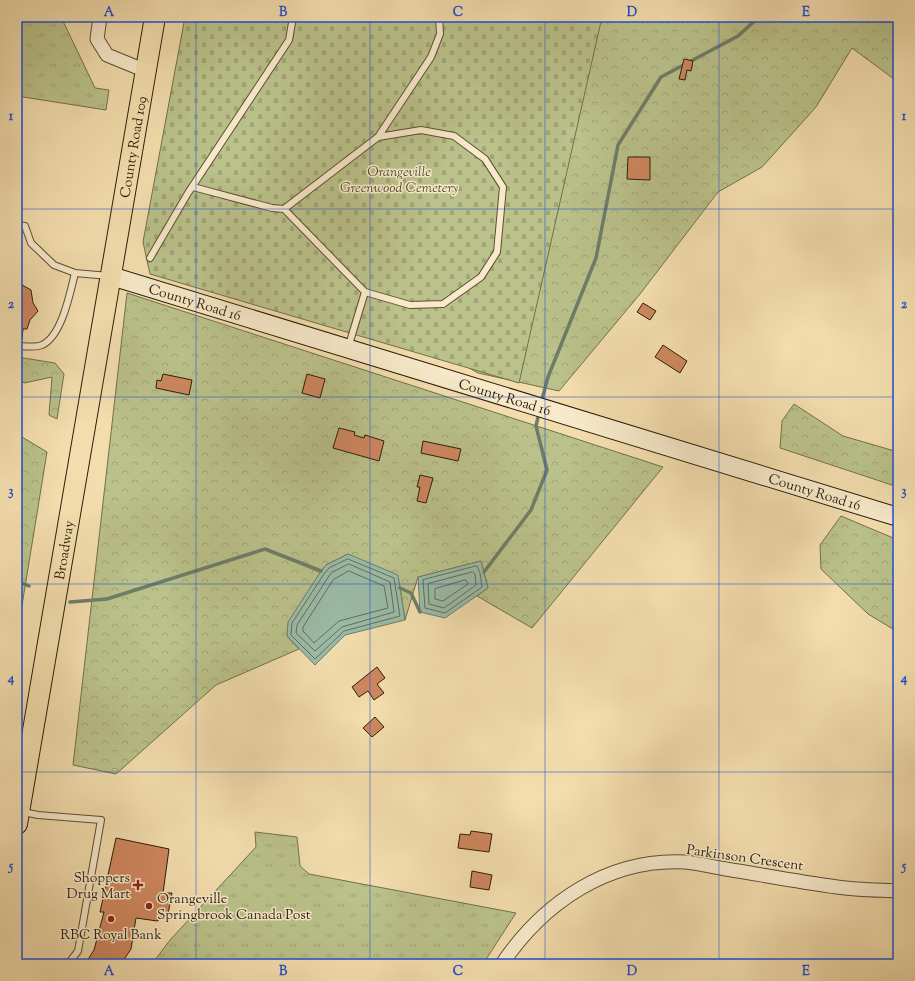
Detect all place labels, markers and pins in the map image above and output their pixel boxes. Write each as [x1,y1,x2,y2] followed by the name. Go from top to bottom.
[67,869,130,905] place label: Shoppers Drug Mart
[133,880,143,890] marker: Shoppers Drug Mart
[157,890,311,926] place label: Orangeville Springbrook Canada Post
[144,901,154,911] marker: Orangeville Springbrook Canada Post
[106,914,116,924] marker: RBC Royal Bank
[60,926,162,946] place label: RBC Royal Bank

